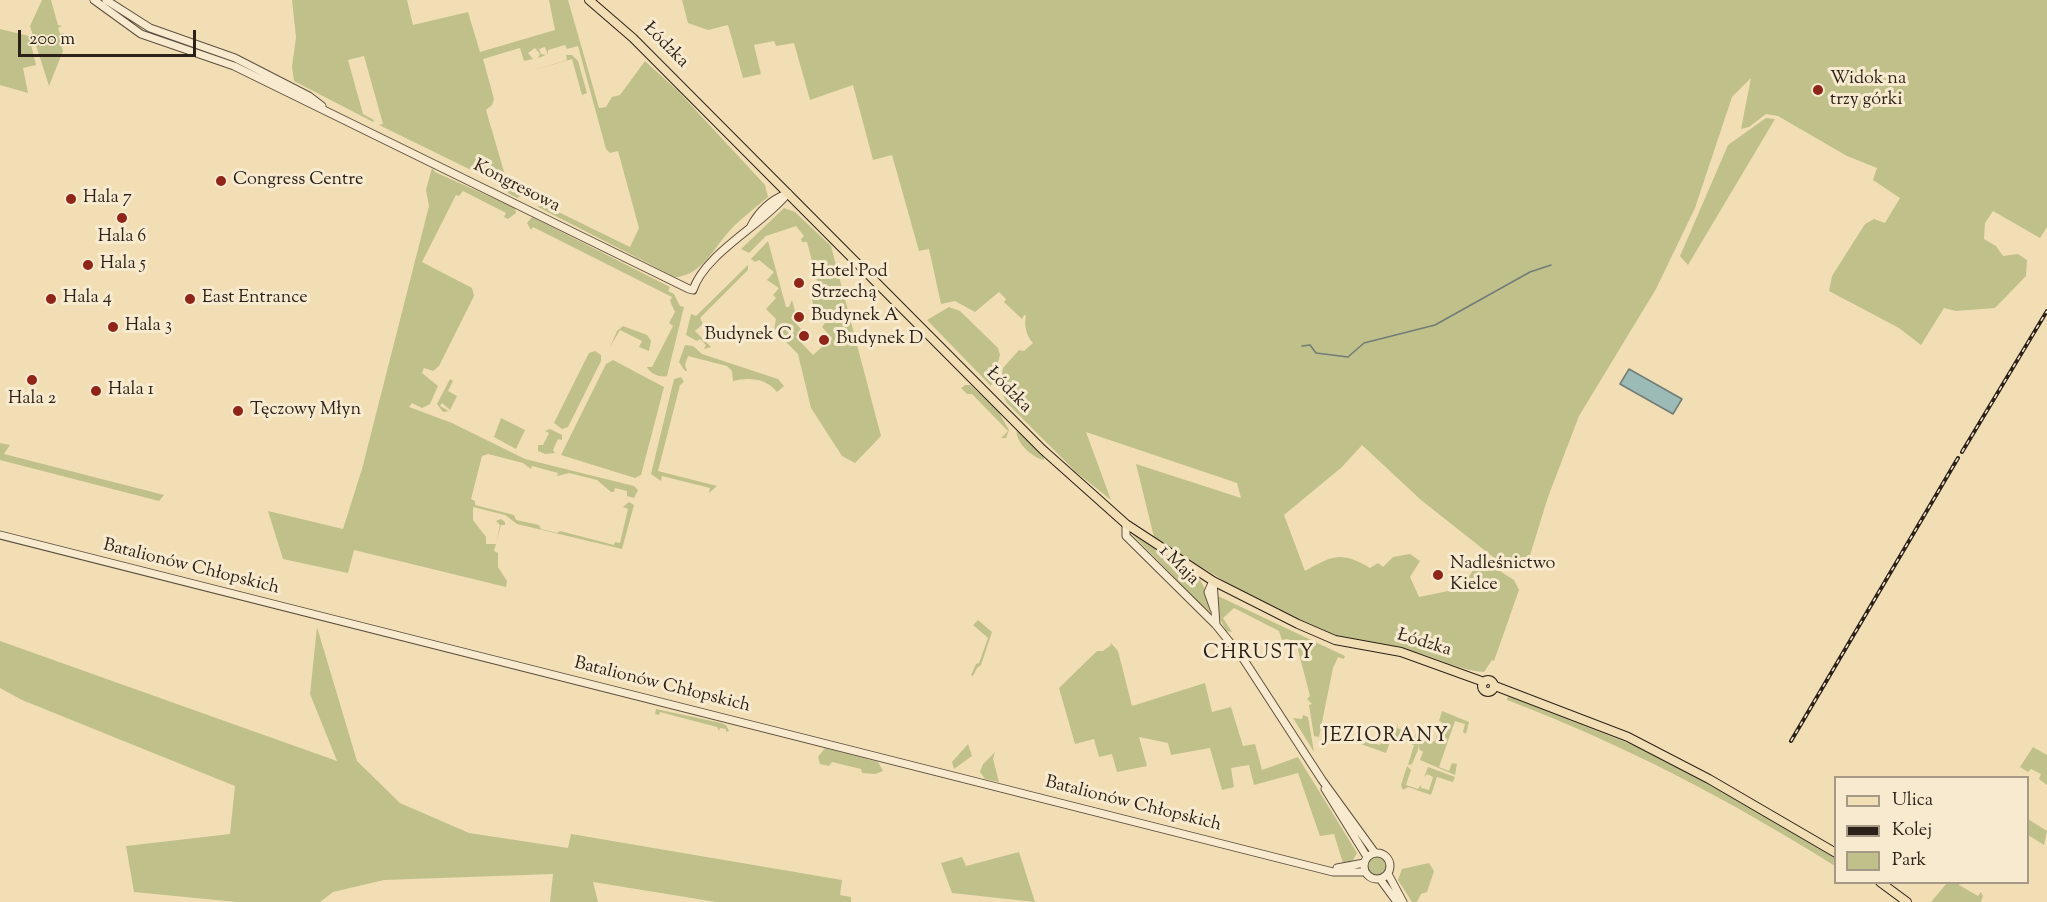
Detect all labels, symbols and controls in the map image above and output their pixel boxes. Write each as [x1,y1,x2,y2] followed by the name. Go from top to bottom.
[21,18,200,56] scale bar
[638,19,692,73] street label: Łódzka
[29,27,75,53] text: 200 m
[1830,69,1906,112] place label: Widok na trzy górki
[1811,83,1825,97] marker: Widok na trzy górki
[469,156,563,218] street label: Kongresowa
[233,170,363,192] place label: Congress Centre
[214,174,228,188] marker: Congress Centre
[83,188,132,210] place label: Hala 7
[64,192,78,206] marker: Hala 7
[115,211,129,225] marker: Hala 6
[98,227,146,249] place label: Hala 6
[100,254,146,276] place label: Hala 5
[81,258,95,272] marker: Hala 5
[811,262,888,304] place label: Hotel Pod Strzechą
[792,276,806,290] marker: Hotel Pod Strzechą
[63,288,112,310] place label: Hala 4
[202,288,308,310] place label: East Entrance
[44,292,58,306] marker: Hala 4
[183,292,197,306] marker: East Entrance
[811,306,899,328] place label: Budynek A
[792,310,806,324] marker: Budynek A
[125,316,172,338] place label: Hala 3
[106,320,120,334] marker: Hala 3
[704,325,792,347] place label: Budynek C
[797,329,811,343] marker: Budynek C
[836,329,923,351] place label: Budynek D
[817,333,831,347] marker: Budynek D
[981,364,1035,418] street label: Łódzka
[25,373,39,387] marker: Hala 2
[108,380,154,402] place label: Hala 1
[89,384,103,398] marker: Hala 1
[8,389,56,411] place label: Hala 2
[250,400,361,422] place label: Tęczowy Młyn
[231,404,245,418] marker: Tęczowy Młyn
[101,536,281,600] street label: Batalionów Chłopskich
[1153,541,1203,591] street label: 1 Maja
[1450,554,1555,596] place label: Nadleśnictwo Kielce
[1431,568,1445,582] marker: Nadleśnictwo Kielce
[1394,626,1454,662] street label: Łódzka
[1203,643,1315,667] district label: CHRUSTY
[572,654,752,718] street label: Batalionów Chłopskich
[1322,726,1450,750] district label: JEZIORANY
[1043,773,1223,837] street label: Batalionów Chłopskich
[1834,776,2029,884] legend
[1892,788,1933,814] text: Ulica
[1892,818,1932,844] text: Kolej
[1892,848,1926,874] text: Park

